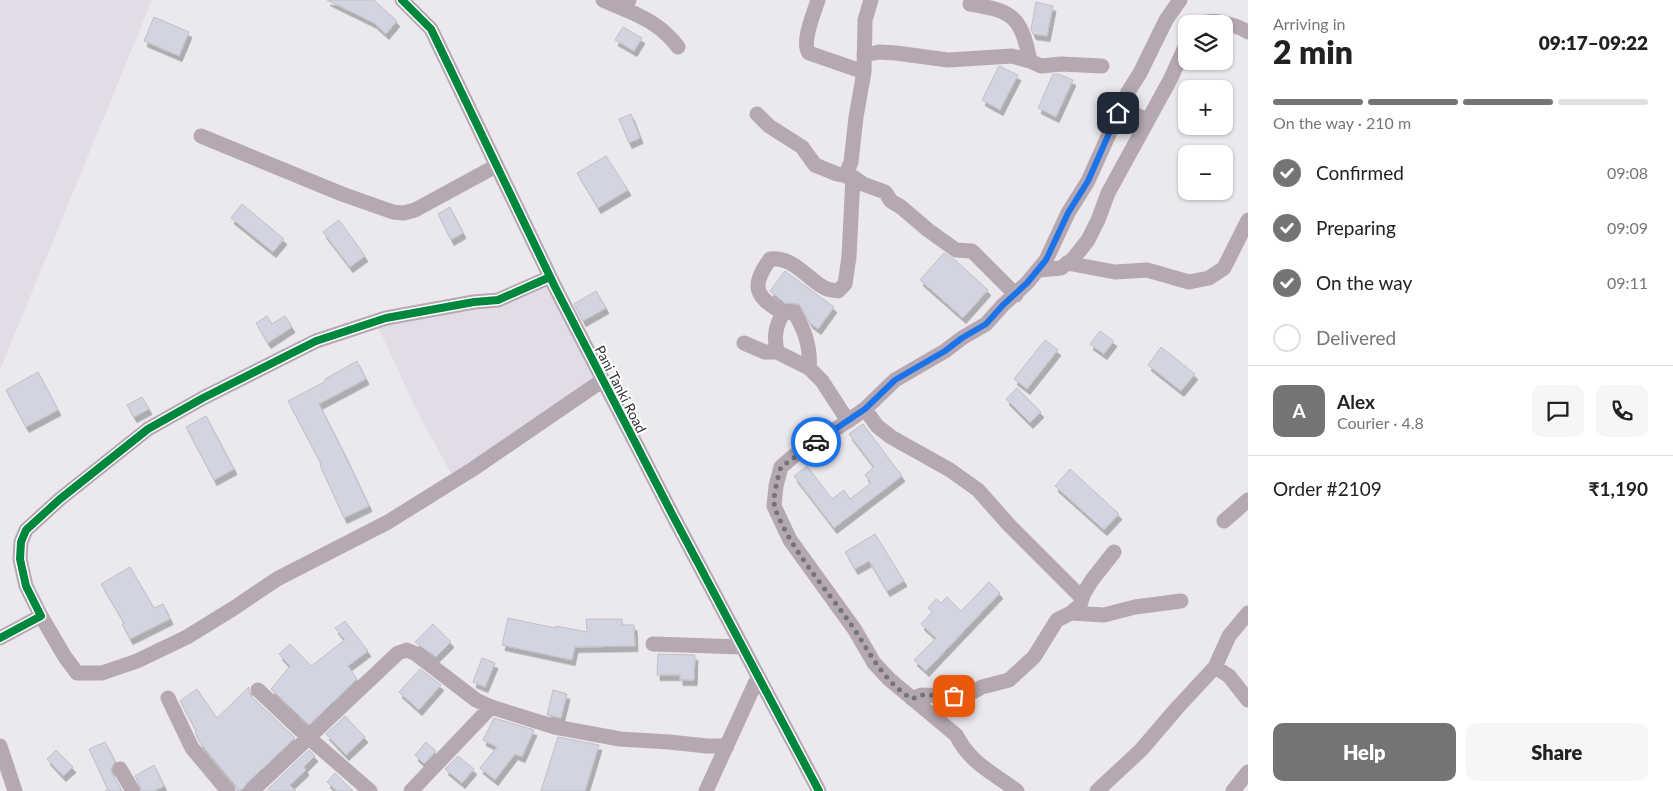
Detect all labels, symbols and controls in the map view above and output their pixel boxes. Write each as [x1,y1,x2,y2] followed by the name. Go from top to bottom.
[1273,14,1346,33] text: Arriving in
[1178,15,1233,200] map controls
[1178,15,1233,70] button: layers
[1539,31,1648,54] text: 09:17–09:22
[1273,32,1353,71] text: 2 min
[1178,80,1233,135] button: +
[1097,92,1139,134] pin
[1104,99,1132,127] icon: home
[1273,113,1411,132] text: On the way · 210 m
[1178,145,1233,200] button: −
[1273,159,1301,187] icon: check
[1316,161,1404,184] text: Confirmed
[1607,163,1648,182] text: 09:08
[1273,214,1301,242] icon: check
[1316,216,1396,239] text: Preparing
[1607,218,1648,237] text: 09:09
[1273,269,1301,297] icon: check
[1316,271,1412,294] text: On the way
[1607,273,1648,292] text: 09:11
[1316,326,1396,349] text: Delivered
[592,342,650,436] street label: Pani Tanki Road
[1532,385,1584,437] button: chat
[1596,385,1648,437] button: phone
[1337,390,1375,413] text: Alex
[1292,399,1306,422] text: A
[1337,413,1424,432] text: Courier · 4.8
[791,417,841,467] courier
[802,428,830,456] icon: car
[1273,477,1382,500] text: Order #2109
[1588,477,1648,500] text: ₹1,190
[933,675,975,717] pin
[940,682,968,710] icon: bag
[1273,723,1456,781] button: Help
[1466,723,1648,781] button: Share

